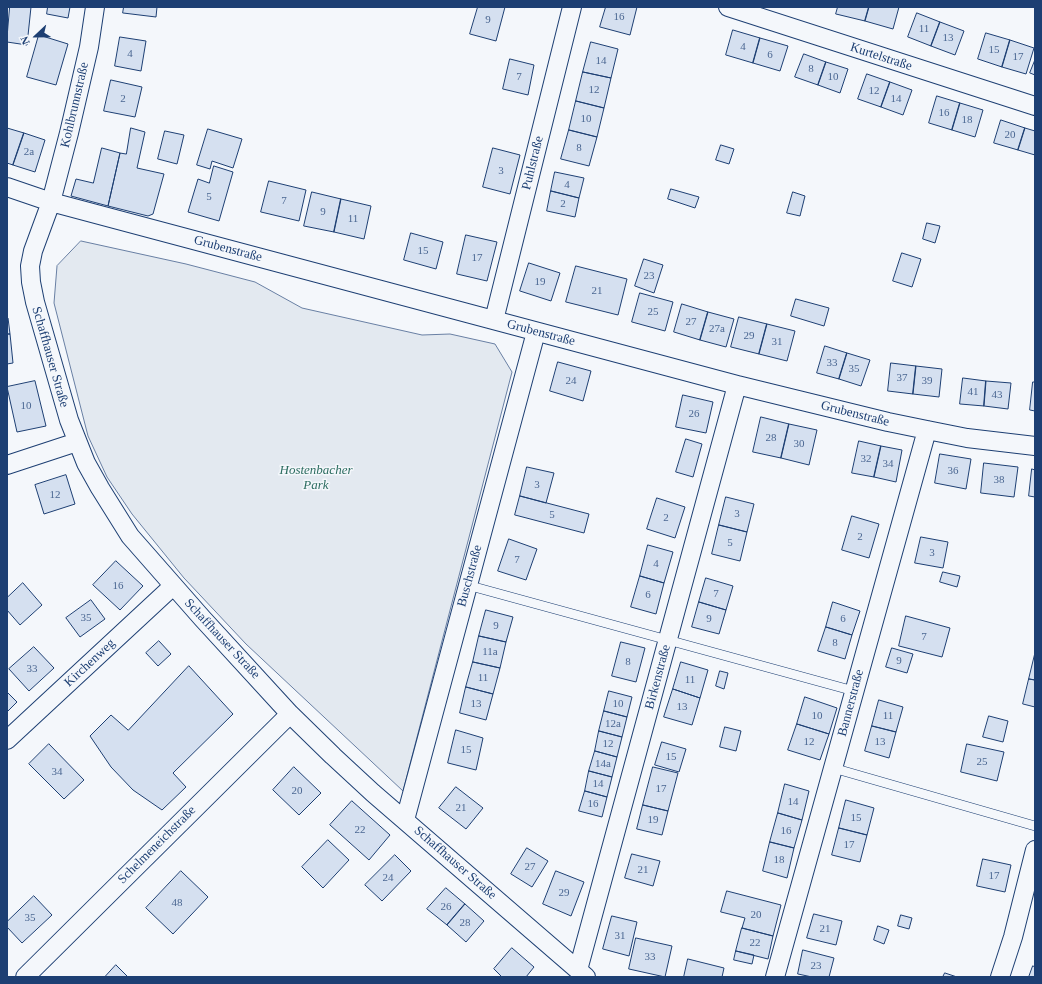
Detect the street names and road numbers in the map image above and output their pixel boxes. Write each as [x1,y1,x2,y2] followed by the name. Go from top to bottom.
[848,40,914,74] street label: Kurtelstraße
[58,61,92,149] street label: Kohlbrunnstraße
[519,134,547,192] street label: Puhlstraße
[192,232,264,266] street label: Grubenstraße
[28,305,72,409] street label: Schaffhauser Straße
[505,316,577,350] street label: Grubenstraße
[819,398,891,430] street label: Grubenstraße
[454,543,486,609] street label: Buschstraße
[181,596,263,682] street label: Schaffhauser Straße
[61,636,119,690] street label: Kirchenweg
[642,643,674,711] street label: Birkenstraße
[835,668,867,738] street label: Bannerstraße
[115,803,199,887] street label: Schelmeneichstraße
[411,823,499,903] street label: Schaffhauser Straße

